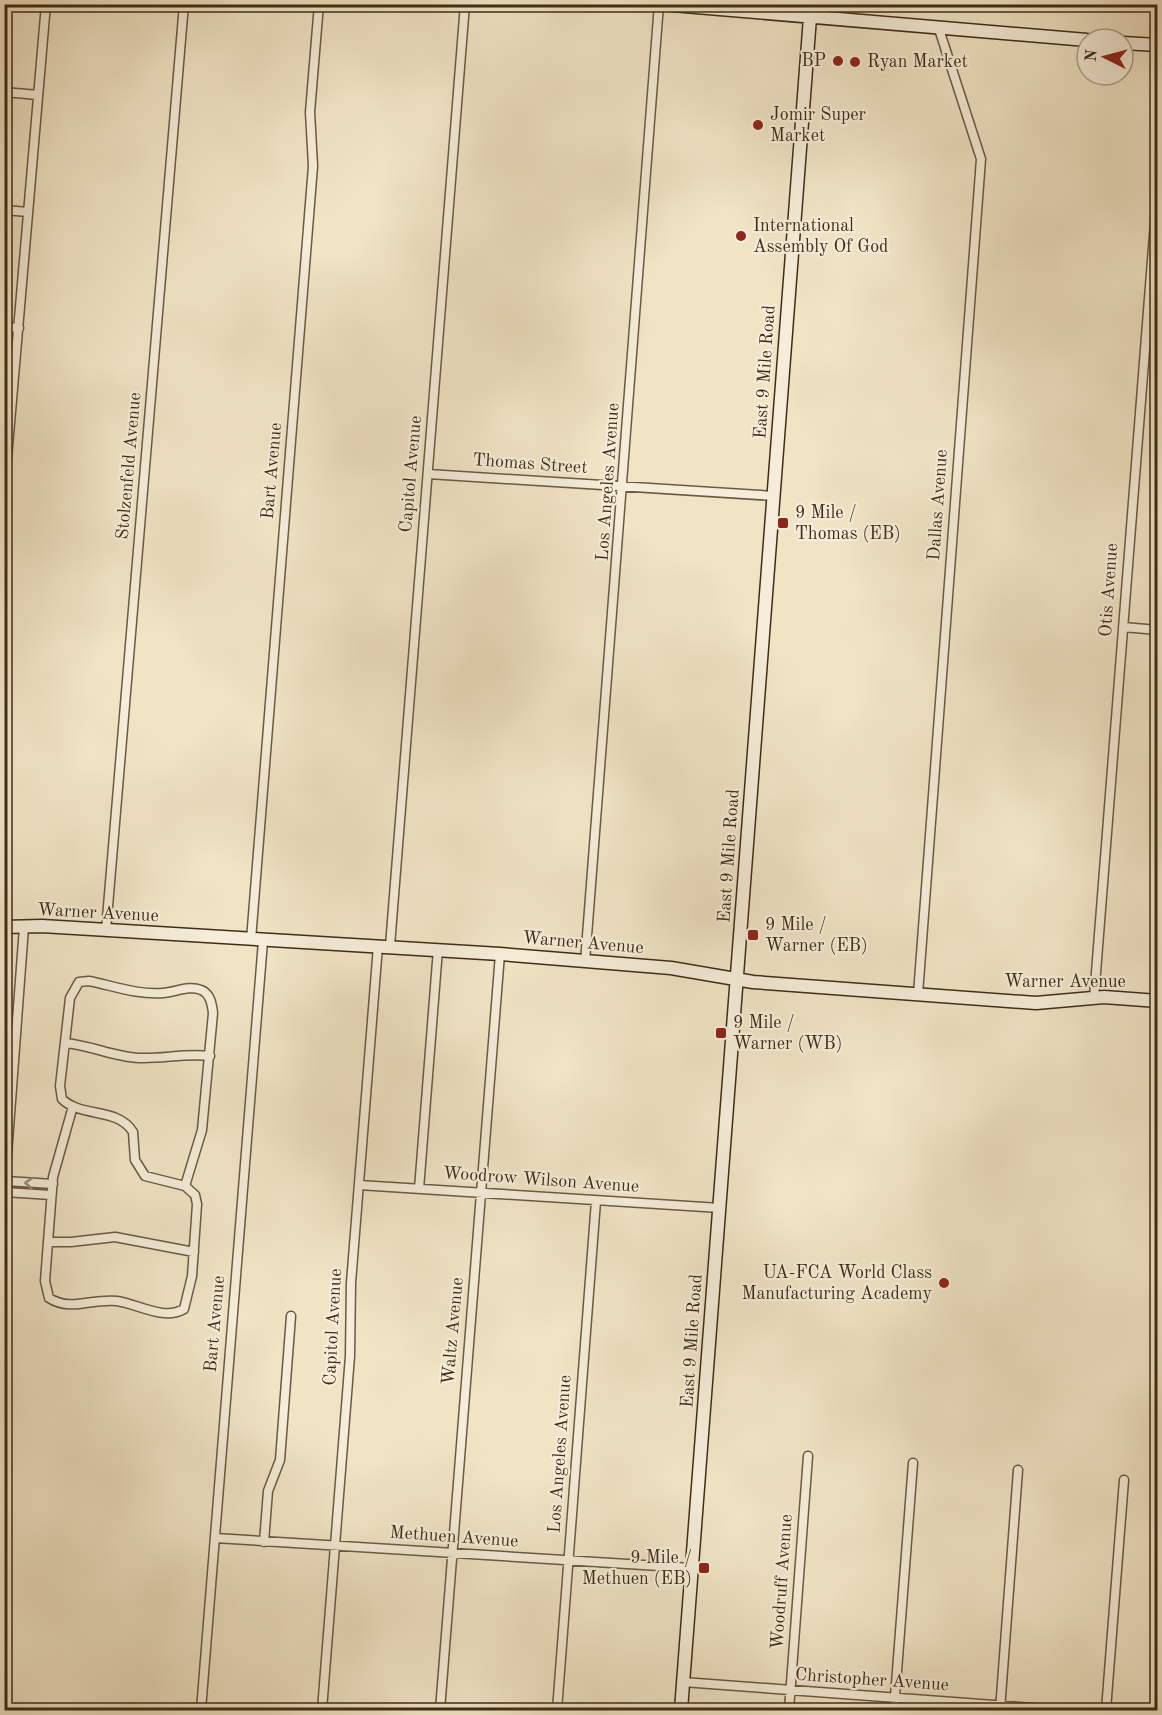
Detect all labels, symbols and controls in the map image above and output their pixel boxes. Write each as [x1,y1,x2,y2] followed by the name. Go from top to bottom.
[1075,27,1135,87] north arrow
[1083,48,1101,63] text: N
[801,52,826,70] place label: BP
[867,53,968,71] place label: Ryan Market
[831,54,845,68] marker: BP
[848,55,862,69] marker: Ryan Market
[770,106,867,145] place label: Jomir Super Market
[751,118,765,132] marker: Jomir Super Market
[753,217,888,256] place label: International Assembly Of God
[734,229,748,243] marker: International Assembly Of God
[751,304,779,440] street label: East 9 Mile Road
[114,392,144,540] street label: Stolzenfeld Avenue
[593,402,623,562] street label: Los Angeles Avenue
[397,415,425,533] street label: Capitol Avenue
[259,422,285,520] street label: Bart Avenue
[925,449,951,561] street label: Dallas Avenue
[472,451,588,477] street label: Thomas Street
[795,504,901,543] place label: 9 Mile / Thomas (EB)
[776,516,790,530] marker: 9 Mile / Thomas (EB)
[1097,543,1121,637] street label: Otis Avenue
[715,788,743,924] street label: East 9 Mile Road
[37,901,159,925] street label: Warner Avenue
[765,916,868,955] place label: 9 Mile / Warner (EB)
[746,928,760,942] marker: 9 Mile / Warner (EB)
[522,929,644,957] street label: Warner Avenue
[1004,973,1126,991] street label: Warner Avenue
[733,1014,842,1053] place label: 9 Mile / Warner (WB)
[714,1026,728,1040] marker: 9 Mile / Warner (WB)
[442,1164,640,1196] street label: Woodrow Wilson Avenue
[25,1176,34,1189] one-way arrow
[741,1264,932,1303] place label: UA-FCA World Class Manufacturing Academy
[321,1268,345,1386] street label: Capitol Avenue
[678,1273,706,1409] street label: East 9 Mile Road
[202,1275,228,1373] street label: Bart Avenue
[439,1276,467,1386] street label: Waltz Avenue
[937,1276,951,1290] marker: UA-FCA World Class Manufacturing Academy
[545,1374,575,1534] street label: Los Angeles Avenue
[768,1514,796,1650] street label: Woodruff Avenue
[389,1524,519,1550] street label: Methuen Avenue
[582,1549,692,1588] place label: 9 Mile / Methuen (EB)
[697,1561,711,1575] marker: 9 Mile / Methuen (EB)
[794,1666,950,1694] street label: Christopher Avenue

